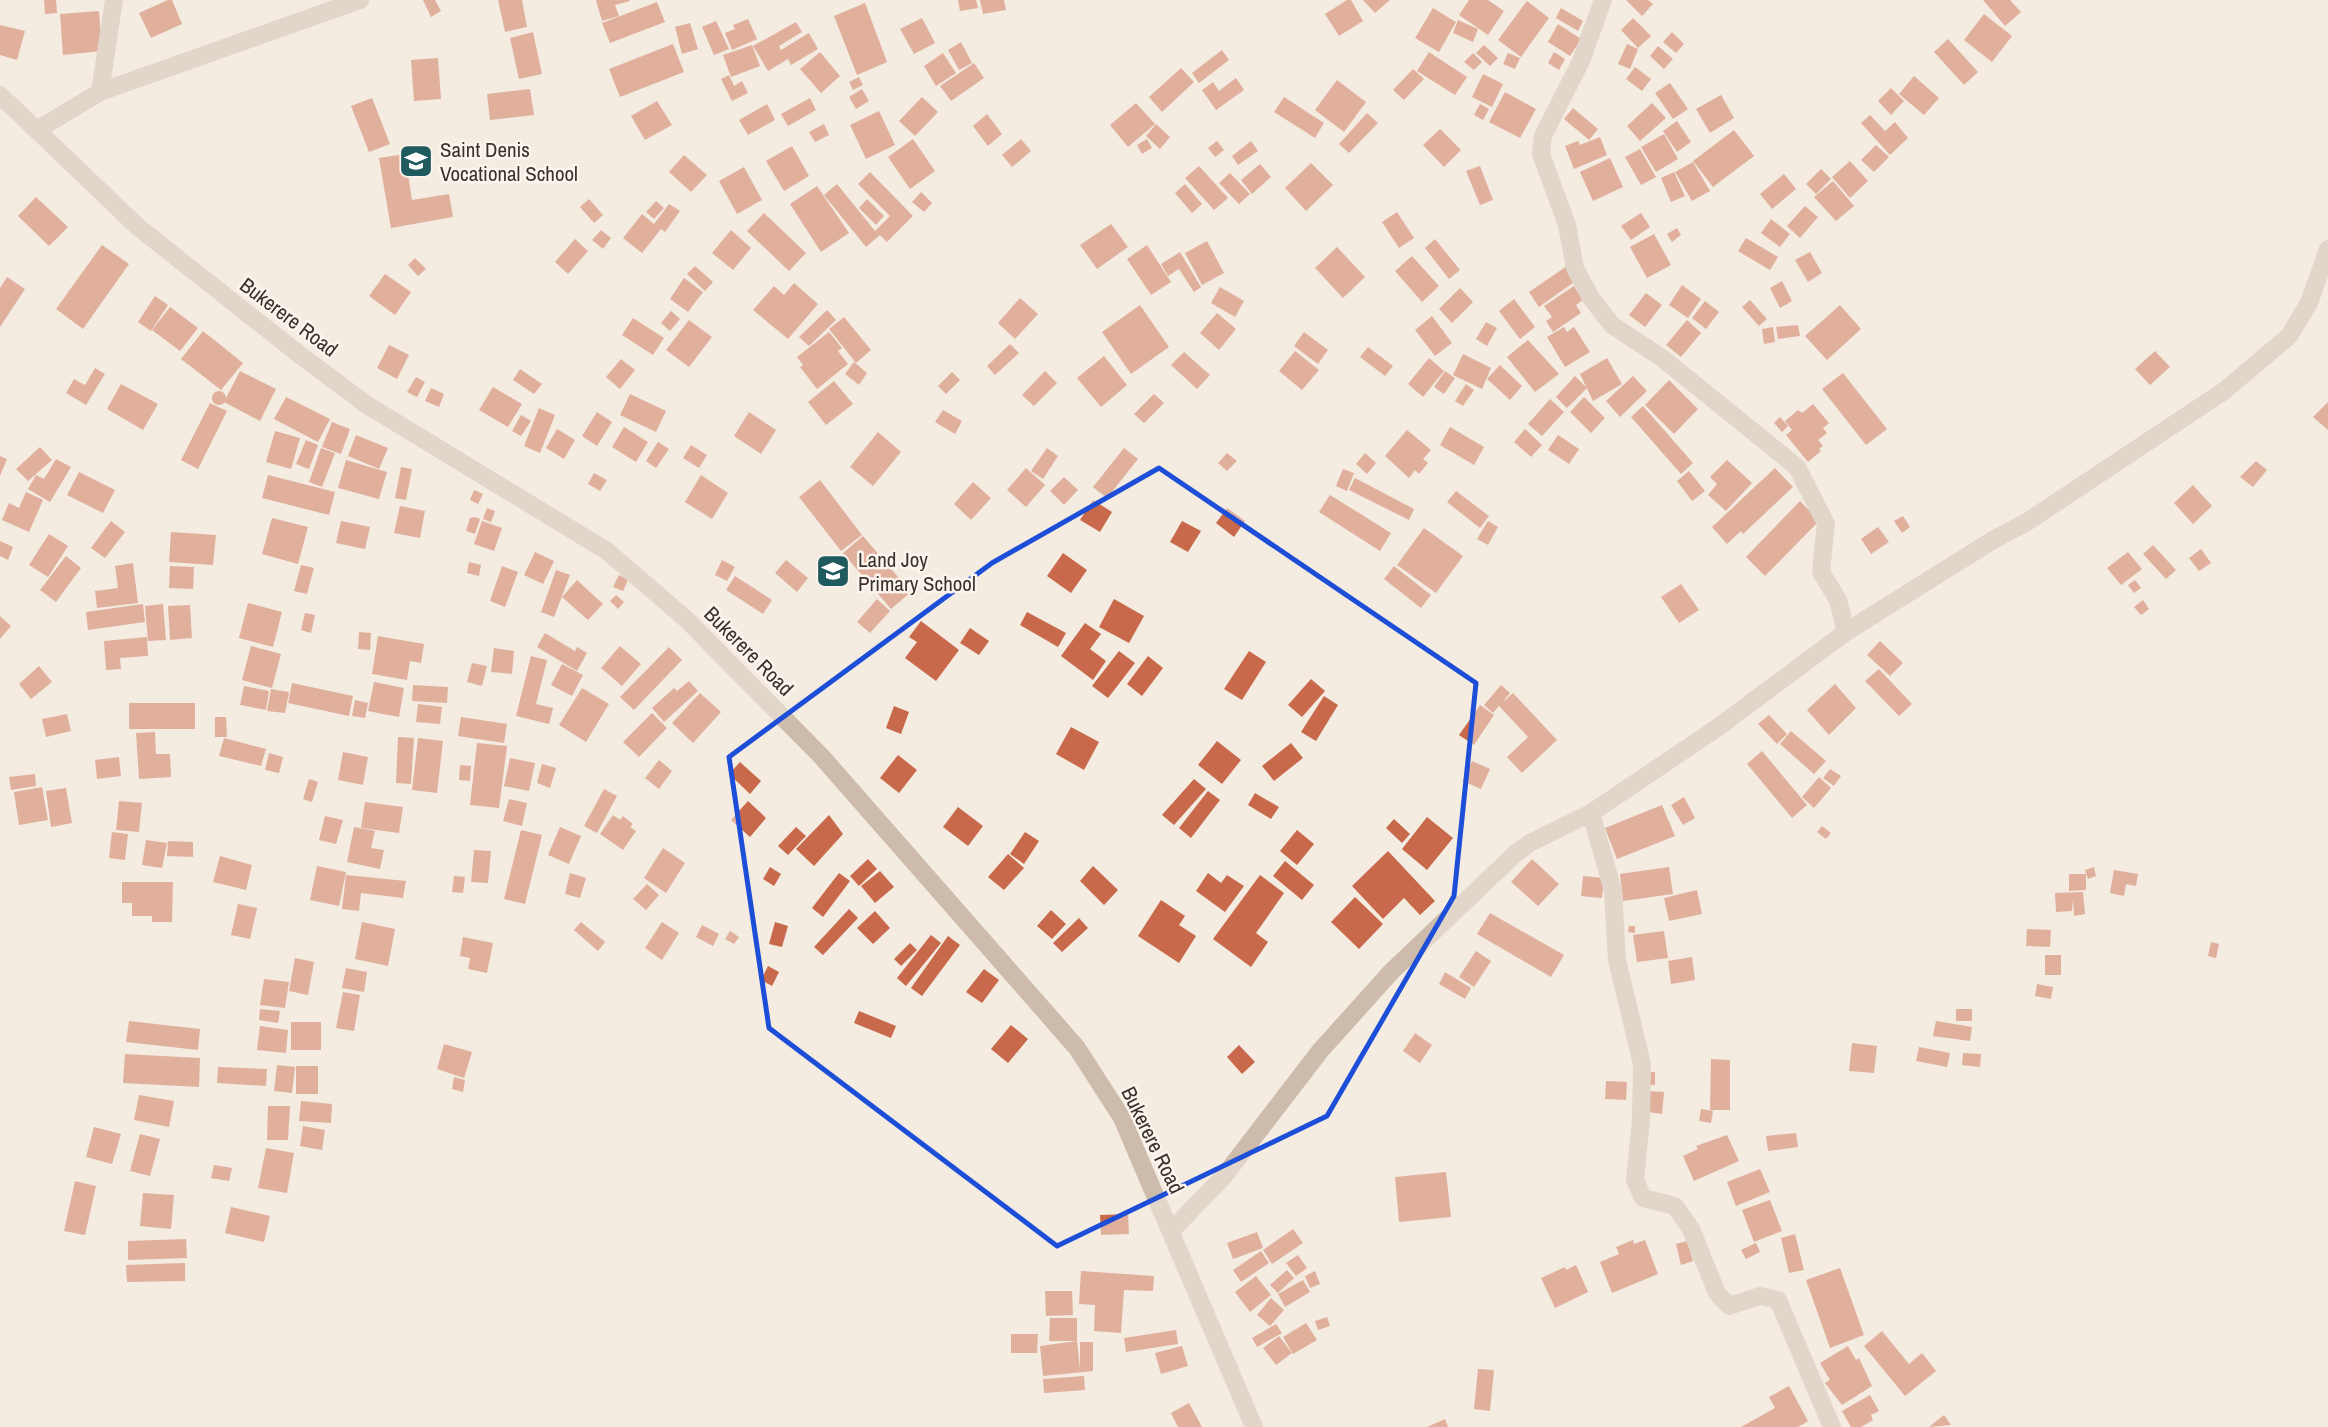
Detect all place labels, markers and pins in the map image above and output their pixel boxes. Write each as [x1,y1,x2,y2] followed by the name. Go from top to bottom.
[440,135,578,188] place label: Saint Denis Vocational School
[397,142,435,180] school or university icon: Saint Denis Vocational School
[858,545,976,598] place label: Land Joy Primary School
[814,552,852,590] school or university icon: Land Joy Primary School

